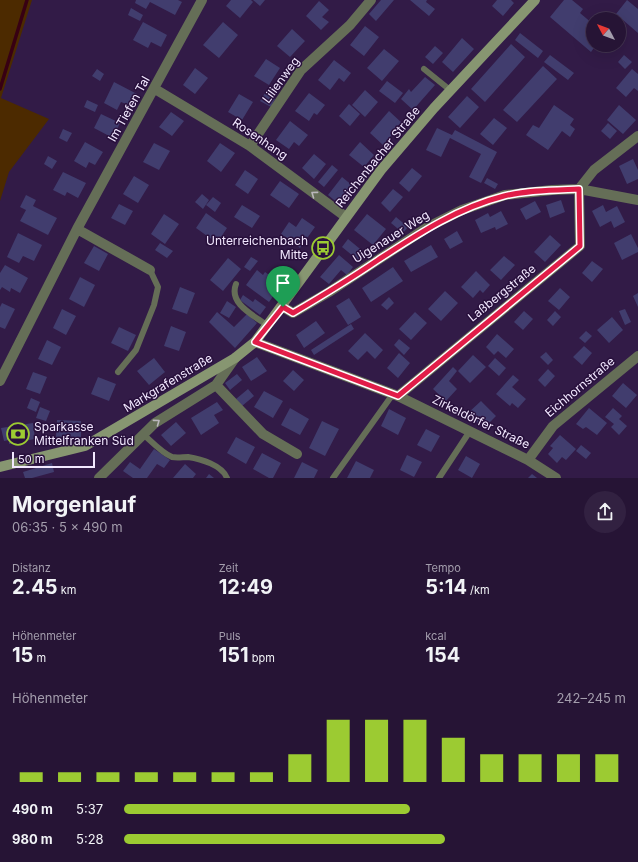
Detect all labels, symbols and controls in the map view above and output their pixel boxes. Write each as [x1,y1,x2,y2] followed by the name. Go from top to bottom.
[586,12,626,52] north arrow
[586,12,626,52] map controls
[259,54,302,106] street label: Lilienweg
[104,73,153,144] street label: Im Tiefen Tal
[332,103,423,210] street label: Reichenbacher Straße
[230,115,291,163] street label: Rosenhang
[312,191,319,198] one-way arrow
[350,207,432,266] street label: Uigenauer Weg
[206,233,308,262] place label: Unterreichenbach Mitte
[310,235,336,261] bus stop icon: Unterreichenbach Mitte
[465,261,539,325] street label: Laßbergstraße
[266,266,300,307] pin
[272,272,294,294] icon: arrive
[120,350,215,415] street label: Markgrafenstraße
[542,353,617,420] street label: Eichhornstraße
[430,391,533,452] street label: Zirkeldörfer Straße
[34,419,134,448] place label: Sparkasse Mittelfranken Süd
[153,419,160,427] one-way arrow
[5,421,31,447] bank icon: Sparkasse Mittelfranken Süd
[12,450,95,469] scale bar
[18,452,44,466] text: 50 m
[12,491,136,517] text: Morgenlauf
[584,491,626,533] button: share
[12,519,123,535] text: 06:35 · 5 × 490 m
[12,561,51,575] text: Distanz
[219,561,238,575] text: Zeit
[425,561,461,575] text: Tempo
[12,575,58,599] text: 2.45
[219,575,273,599] text: 12:49
[425,575,467,599] text: 5:14
[58,583,76,597] text: km
[467,583,490,597] text: /km
[12,629,76,643] text: Höhenmeter
[219,629,241,643] text: Puls
[425,629,446,643] text: kcal
[12,643,33,667] text: 15
[219,643,249,667] text: 151
[425,643,460,667] text: 154
[33,651,46,665] text: m
[249,651,275,665] text: bpm
[12,690,88,706] text: Höhenmeter
[556,690,626,706] text: 242–245 m
[12,801,53,817] text: 490 m
[76,801,103,817] text: 5:37
[12,831,53,847] text: 980 m
[76,831,104,847] text: 5:28

